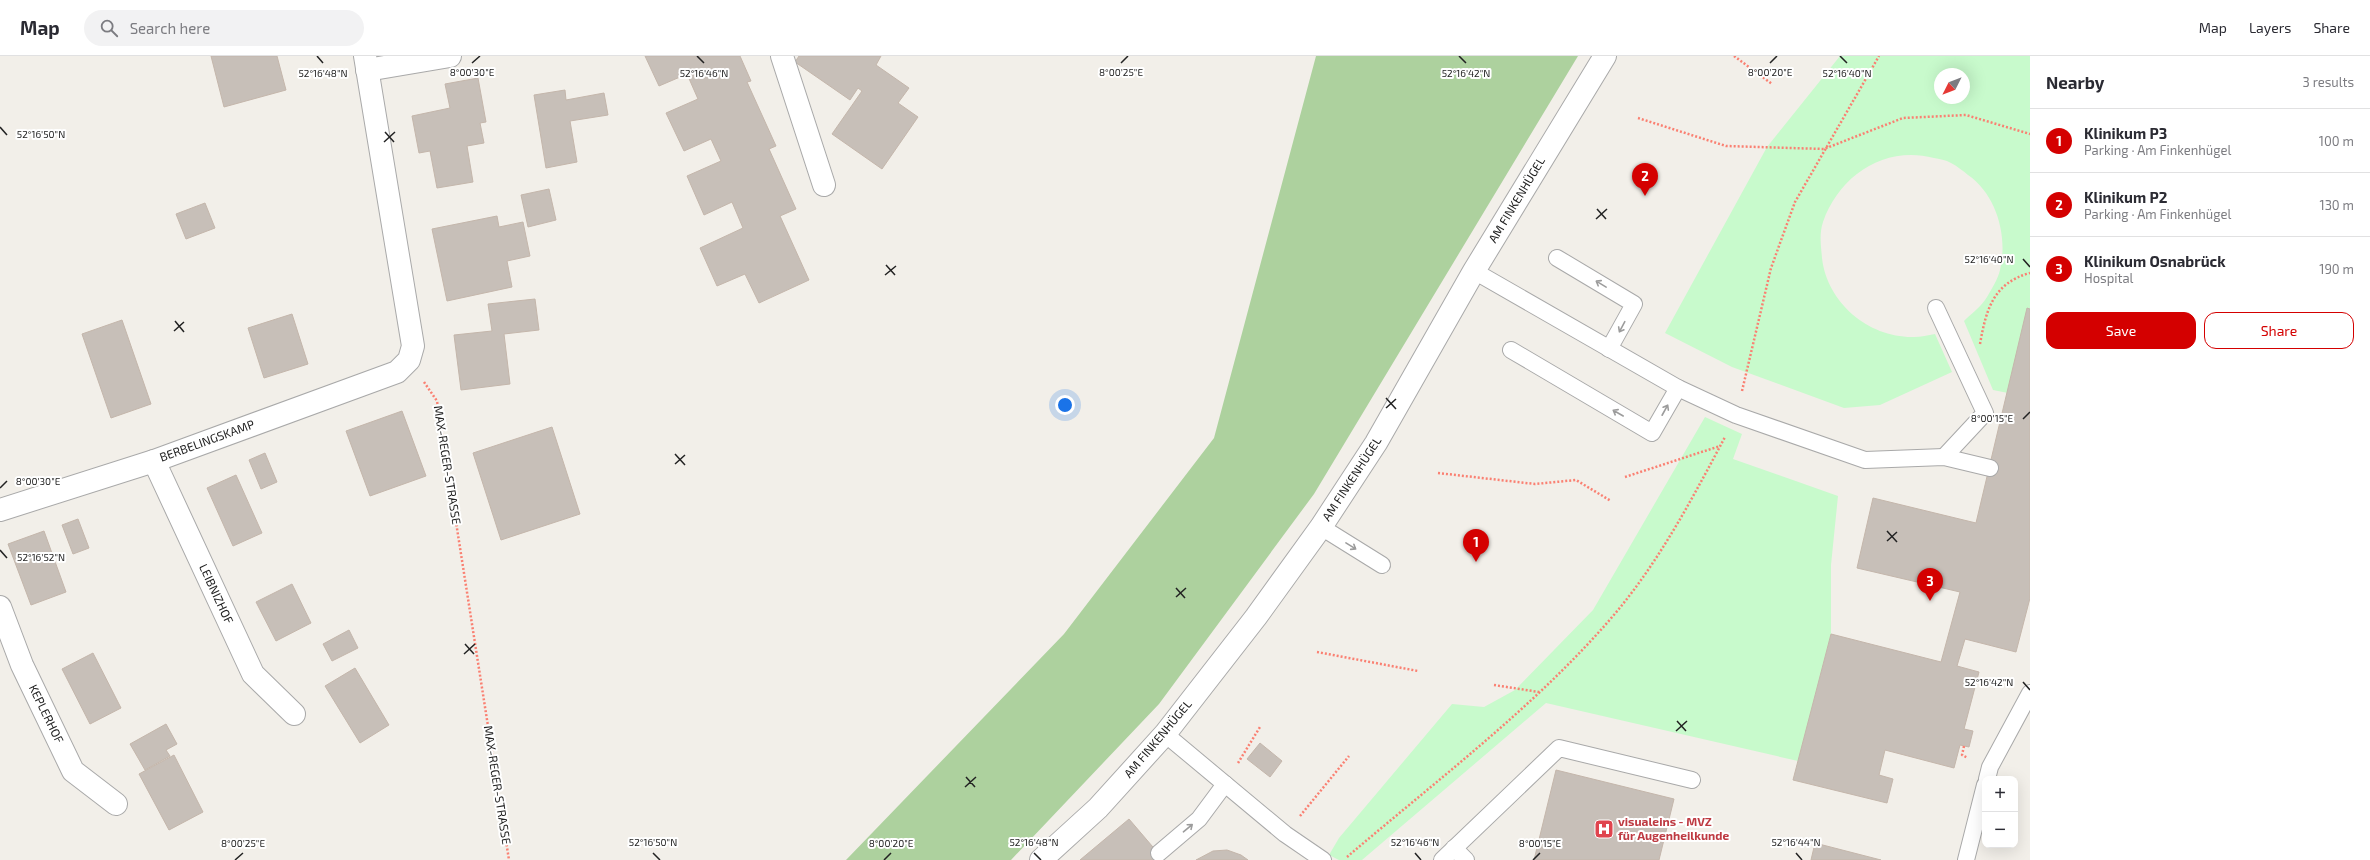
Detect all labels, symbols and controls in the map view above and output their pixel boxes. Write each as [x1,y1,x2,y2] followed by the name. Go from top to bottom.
[84,10,364,46] search box
[20,16,60,39] text: Map
[98,17,120,39] icon: search
[130,19,210,37] text: Search here
[2199,19,2227,36] text: Map
[2249,19,2291,36] text: Layers
[2313,19,2350,36] text: Share
[450,66,495,78] text: 8°00'30"E
[1099,66,1143,78] text: 8°00'25"E
[1748,66,1793,78] text: 8°00'20"E
[299,67,348,79] text: 52°16'48"N
[680,67,728,79] text: 52°16'46"N
[1442,67,1490,79] text: 52°16'42"N
[1823,67,1871,79] text: 52°16'40"N
[1934,68,1970,104] north arrow
[2046,72,2104,92] text: Nearby
[2303,74,2354,90] text: 3 results
[2084,124,2167,142] text: Klinikum P3
[17,128,65,140] text: 52°16'50"N
[2056,133,2062,149] text: 1
[2319,133,2354,149] text: 100 m
[2084,142,2231,158] text: Parking · Am Finkenhügel
[1485,154,1547,245] street label: AM FINKENHÜGEL
[1632,163,1658,196] pin: 2
[2084,188,2167,206] text: Klinikum P2
[2055,197,2063,213] text: 2
[2319,197,2354,213] text: 130 m
[2084,206,2231,222] text: Parking · Am Finkenhügel
[2084,252,2226,270] text: Klinikum Osnabrück
[1965,253,2013,265] text: 52°16'40"N
[2055,261,2063,277] text: 3
[2319,261,2354,277] text: 190 m
[2084,270,2133,286] text: Hospital
[1595,280,1607,288] one-way arrow
[2046,312,2196,349] button: Save
[2204,312,2354,349] button: Share
[1618,321,1626,333] one-way arrow
[1055,395,1075,415] your location
[432,404,464,526] street label: MAX-REGER-STRASSE
[1662,404,1670,416] one-way arrow
[1612,409,1624,417] one-way arrow
[1971,412,2014,424] text: 8°00'15"E
[157,416,256,464] street label: BERBELINGSKAMP
[1319,434,1384,523] street label: AM FINKENHÜGEL
[16,475,61,487] text: 8°00'30"E
[1463,529,1489,562] pin: 1
[1346,542,1357,551] one-way arrow
[17,551,65,563] text: 52°16'52"N
[197,561,237,626] street label: LEIBNIZHOF
[1917,568,1943,601] pin: 3
[1965,676,2013,688] text: 52°16'42"N
[27,682,67,746] street label: KEPLERHOF
[1121,697,1194,780] street label: AM FINKENHÜGEL
[482,724,514,846] street label: MAX-REGER-STRASSE
[1982,776,2018,848] map controls
[1982,776,2018,812] button: +
[1982,812,2018,848] button: −
[1618,814,1729,842] place label: visualeins - MVZ für Augenheilkunde
[1593,818,1615,840] hospital icon: visualeins - MVZ für Augenheilkunde
[1183,824,1194,833] one-way arrow
[629,836,677,848] text: 52°16'50"N
[1010,836,1059,848] text: 52°16'48"N
[1391,836,1439,848] text: 52°16'46"N
[1771,836,1821,848] text: 52°16'44"N
[221,837,265,849] text: 8°00'25"E
[869,837,914,849] text: 8°00'20"E
[1519,837,1562,849] text: 8°00'15"E

